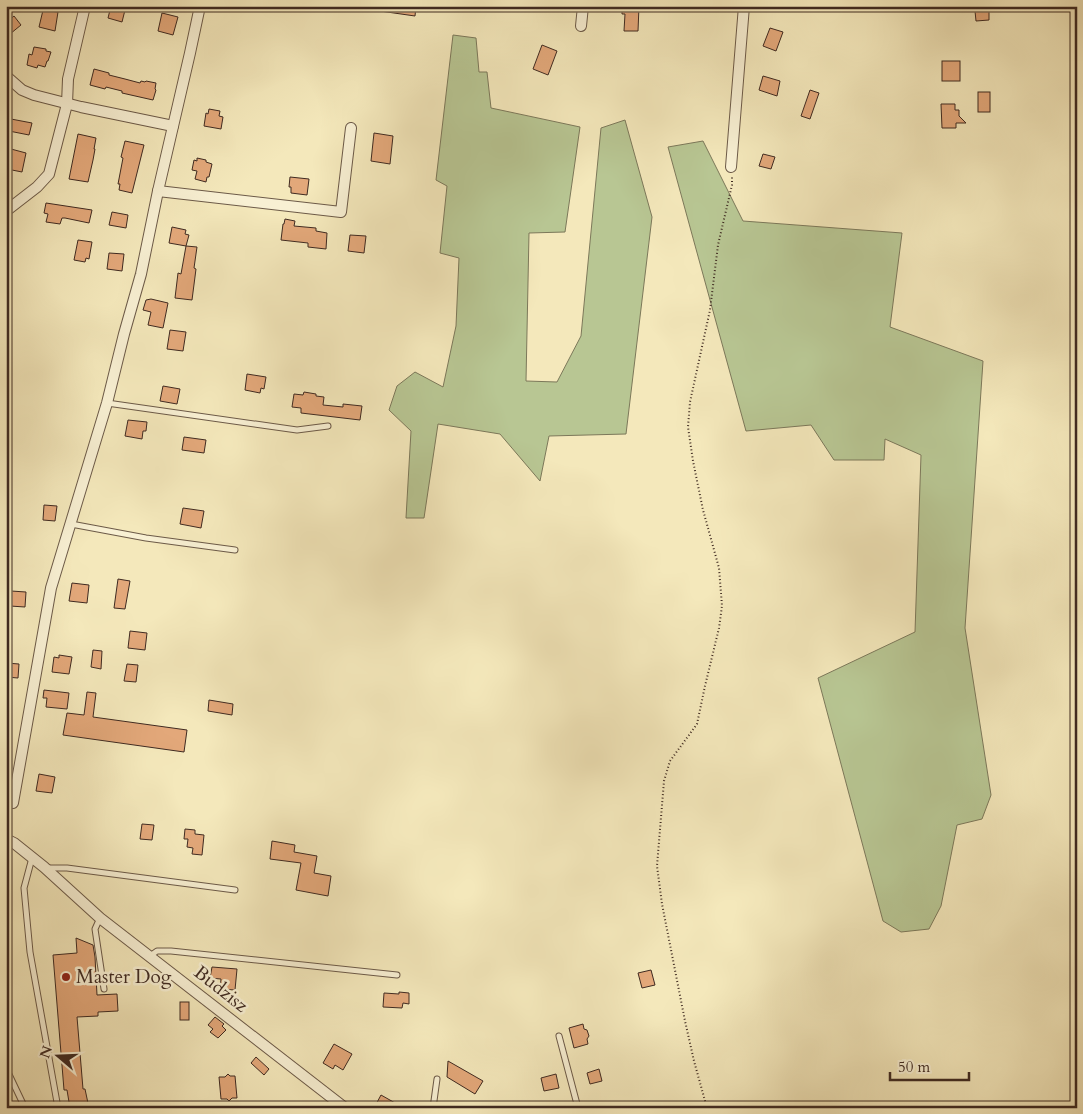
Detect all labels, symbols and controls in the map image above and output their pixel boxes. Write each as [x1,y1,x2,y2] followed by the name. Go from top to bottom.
[189,960,254,1019] street label: Budzisz
[76,964,172,990] place label: Master Dog
[60,971,72,983] marker: Master Dog
[32,1032,82,1082] north arrow
[35,1043,57,1061] text: N
[890,1049,969,1081] scale bar
[898,1057,930,1077] text: 50 m

